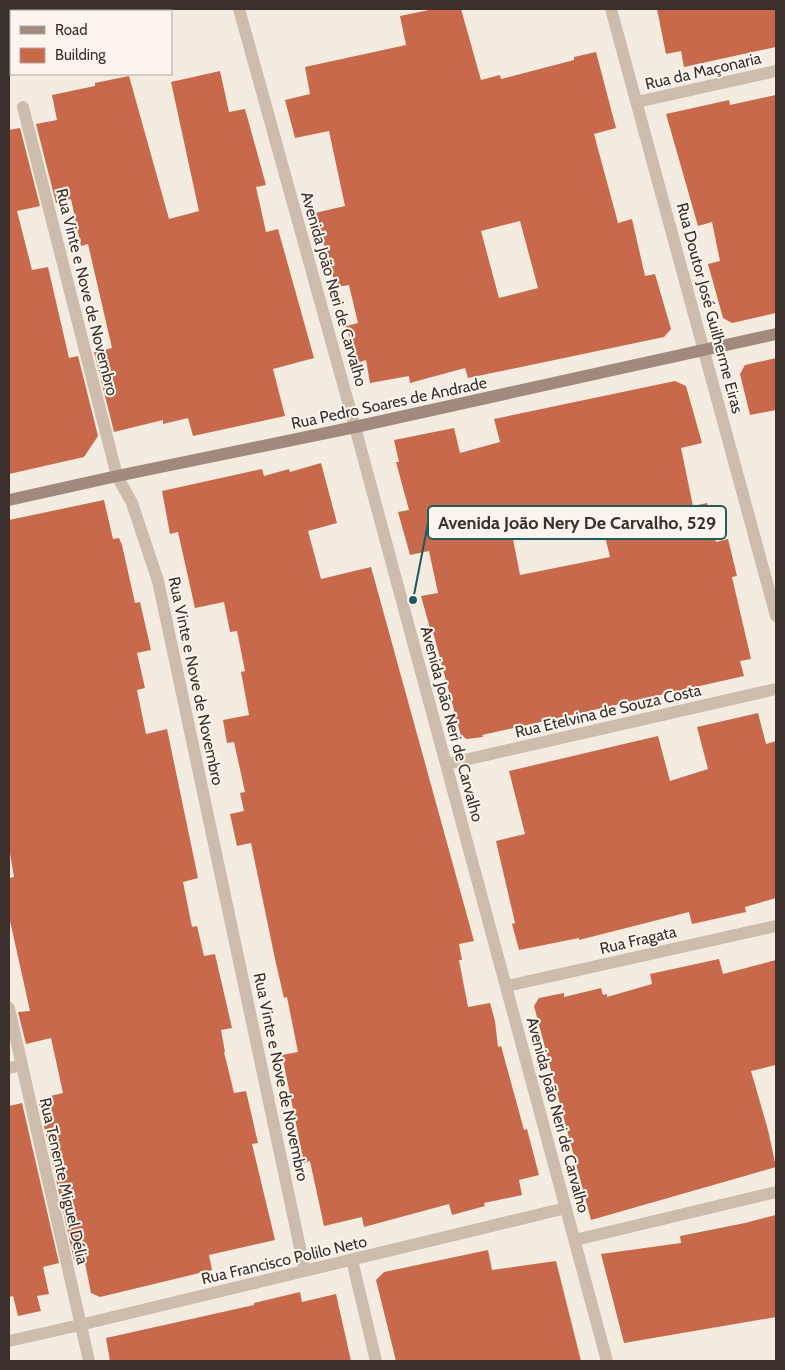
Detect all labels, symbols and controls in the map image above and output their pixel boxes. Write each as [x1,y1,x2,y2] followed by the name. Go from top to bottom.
[10,10,172,75] legend
[55,21,88,39] text: Road
[55,46,106,64] text: Building
[643,48,763,94] street label: Rua da Maçonaria
[52,186,122,398] street label: Rua Vinte e Nove de Novembro
[297,189,371,389] street label: Avenida João Neri de Carvalho
[673,201,747,416] street label: Rua Doutor José Guilherme Eiras
[289,373,489,433] street label: Rua Pedro Soares de Andrade
[428,506,726,539] callout: Avenida João Nery De Carvalho, 529
[438,512,716,534] text: Avenida João Nery De Carvalho, 529
[165,575,227,787] street label: Rua Vinte e Nove de Novembro
[417,624,487,824] street label: Avenida João Neri de Carvalho
[513,680,703,742] street label: Rua Etelvina de Souza Costa
[598,922,678,958] street label: Rua Fragata
[250,971,312,1183] street label: Rua Vinte e Nove de Novembro
[523,1015,593,1215] street label: Avenida João Neri de Carvalho
[36,1096,92,1266] street label: Rua Tenente Miguel Délia
[199,1232,369,1288] street label: Rua Francisco Polilo Neto

